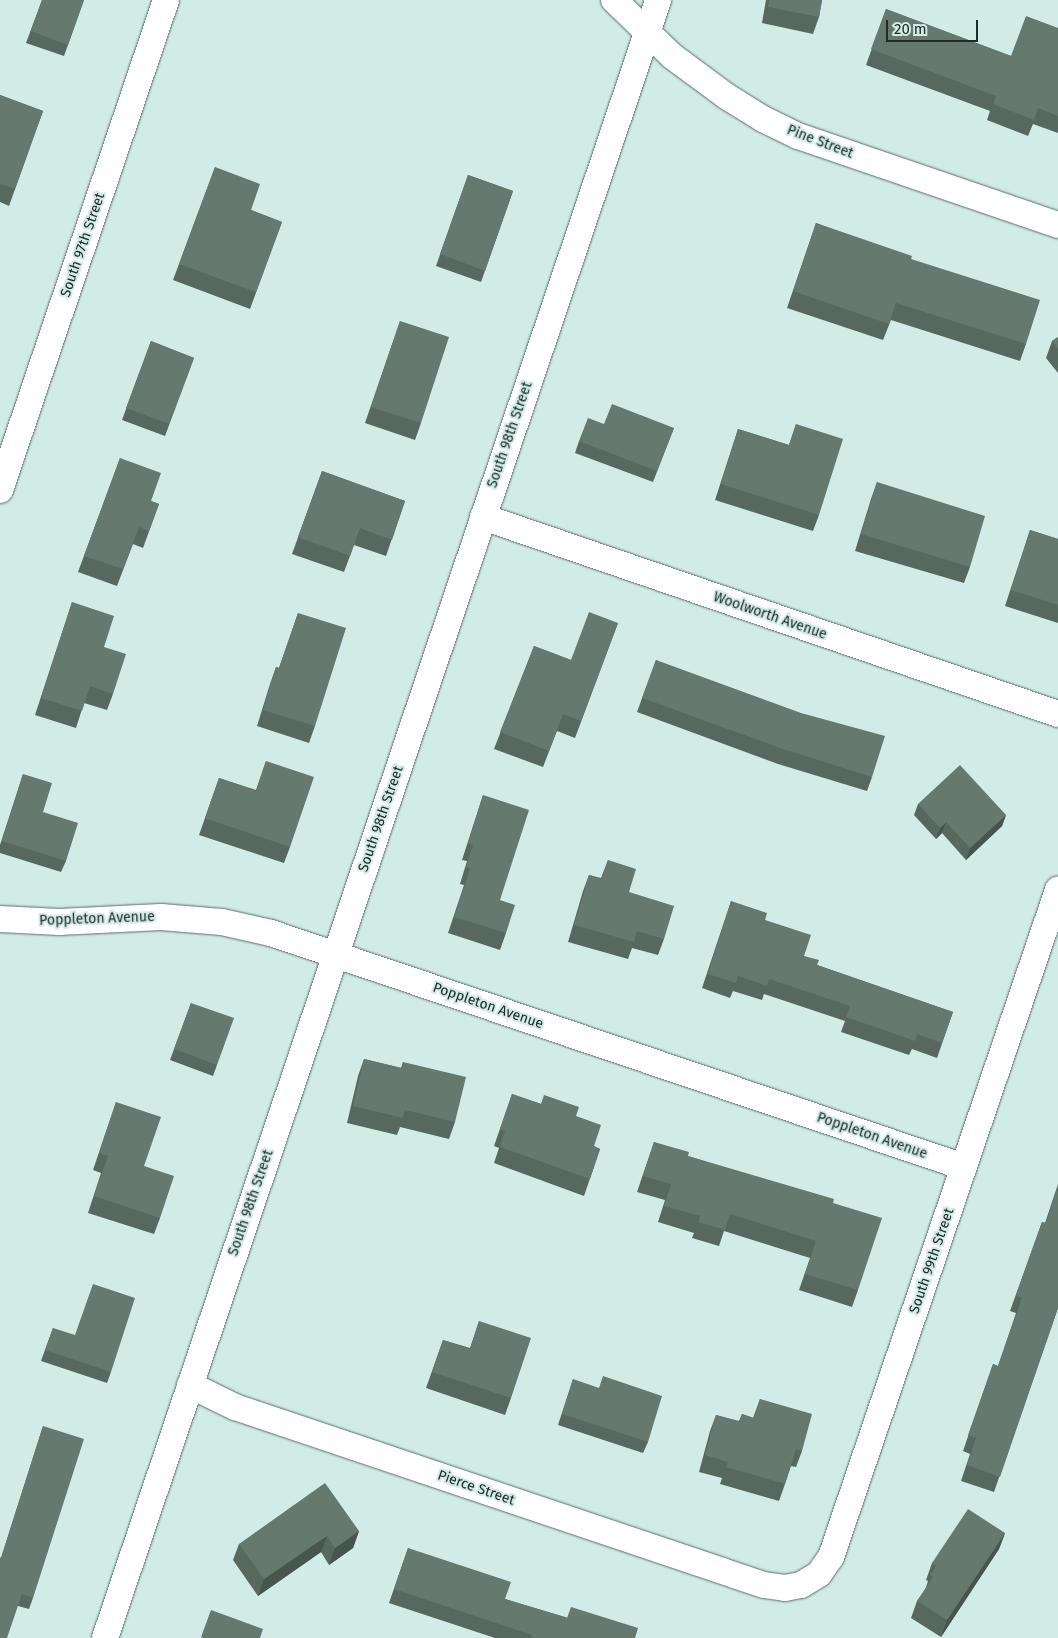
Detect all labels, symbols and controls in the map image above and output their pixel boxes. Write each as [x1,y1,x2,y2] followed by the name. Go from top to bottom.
[888,10,980,42] scale bar
[894,20,927,38] text: 20 m
[784,122,856,162] street label: Pine Street
[57,191,109,299] street label: South 97th Street
[484,380,536,490] street label: South 98th Street
[711,589,829,643] street label: Woolworth Avenue
[355,764,407,874] street label: South 98th Street
[39,909,155,929] street label: Poppleton Avenue
[431,979,545,1033] street label: Poppleton Avenue
[815,1109,929,1163] street label: Poppleton Avenue
[225,1148,277,1258] street label: South 98th Street
[906,1206,958,1316] street label: South 99th Street
[435,1467,517,1509] street label: Pierce Street

